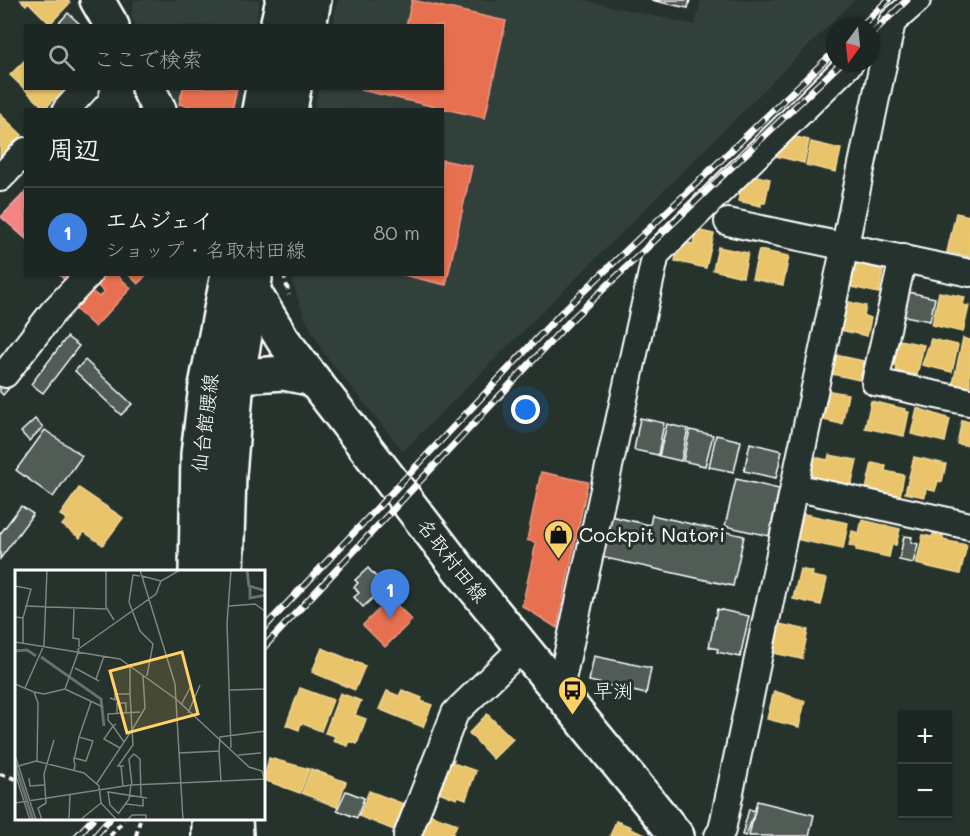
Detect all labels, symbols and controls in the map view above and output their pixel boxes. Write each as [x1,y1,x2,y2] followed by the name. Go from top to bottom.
[826,18,880,72] north arrow
[24,24,444,90] search box
[45,41,78,74] icon: search
[93,44,203,73] text: ここで検索
[48,132,100,166] text: 周辺
[105,205,213,234] text: エムジェイ
[63,219,72,245] text: 1
[373,219,420,245] text: 80 m
[105,236,306,262] text: ショップ · 名取村田線
[185,372,223,474] street label: 仙台館腰線
[511,395,540,424] your location
[412,513,494,607] street label: 名取村田線
[542,518,574,560] shop icon: Cockpit Natori
[579,521,725,547] place label: Cockpit Natori
[15,570,266,821] inset map
[370,570,410,619] pin: 1
[556,674,588,716] bus stop icon: 早渕
[593,677,633,703] place label: 早渕
[898,710,952,818] map controls
[898,710,952,764] button: +
[898,764,952,818] button: −

